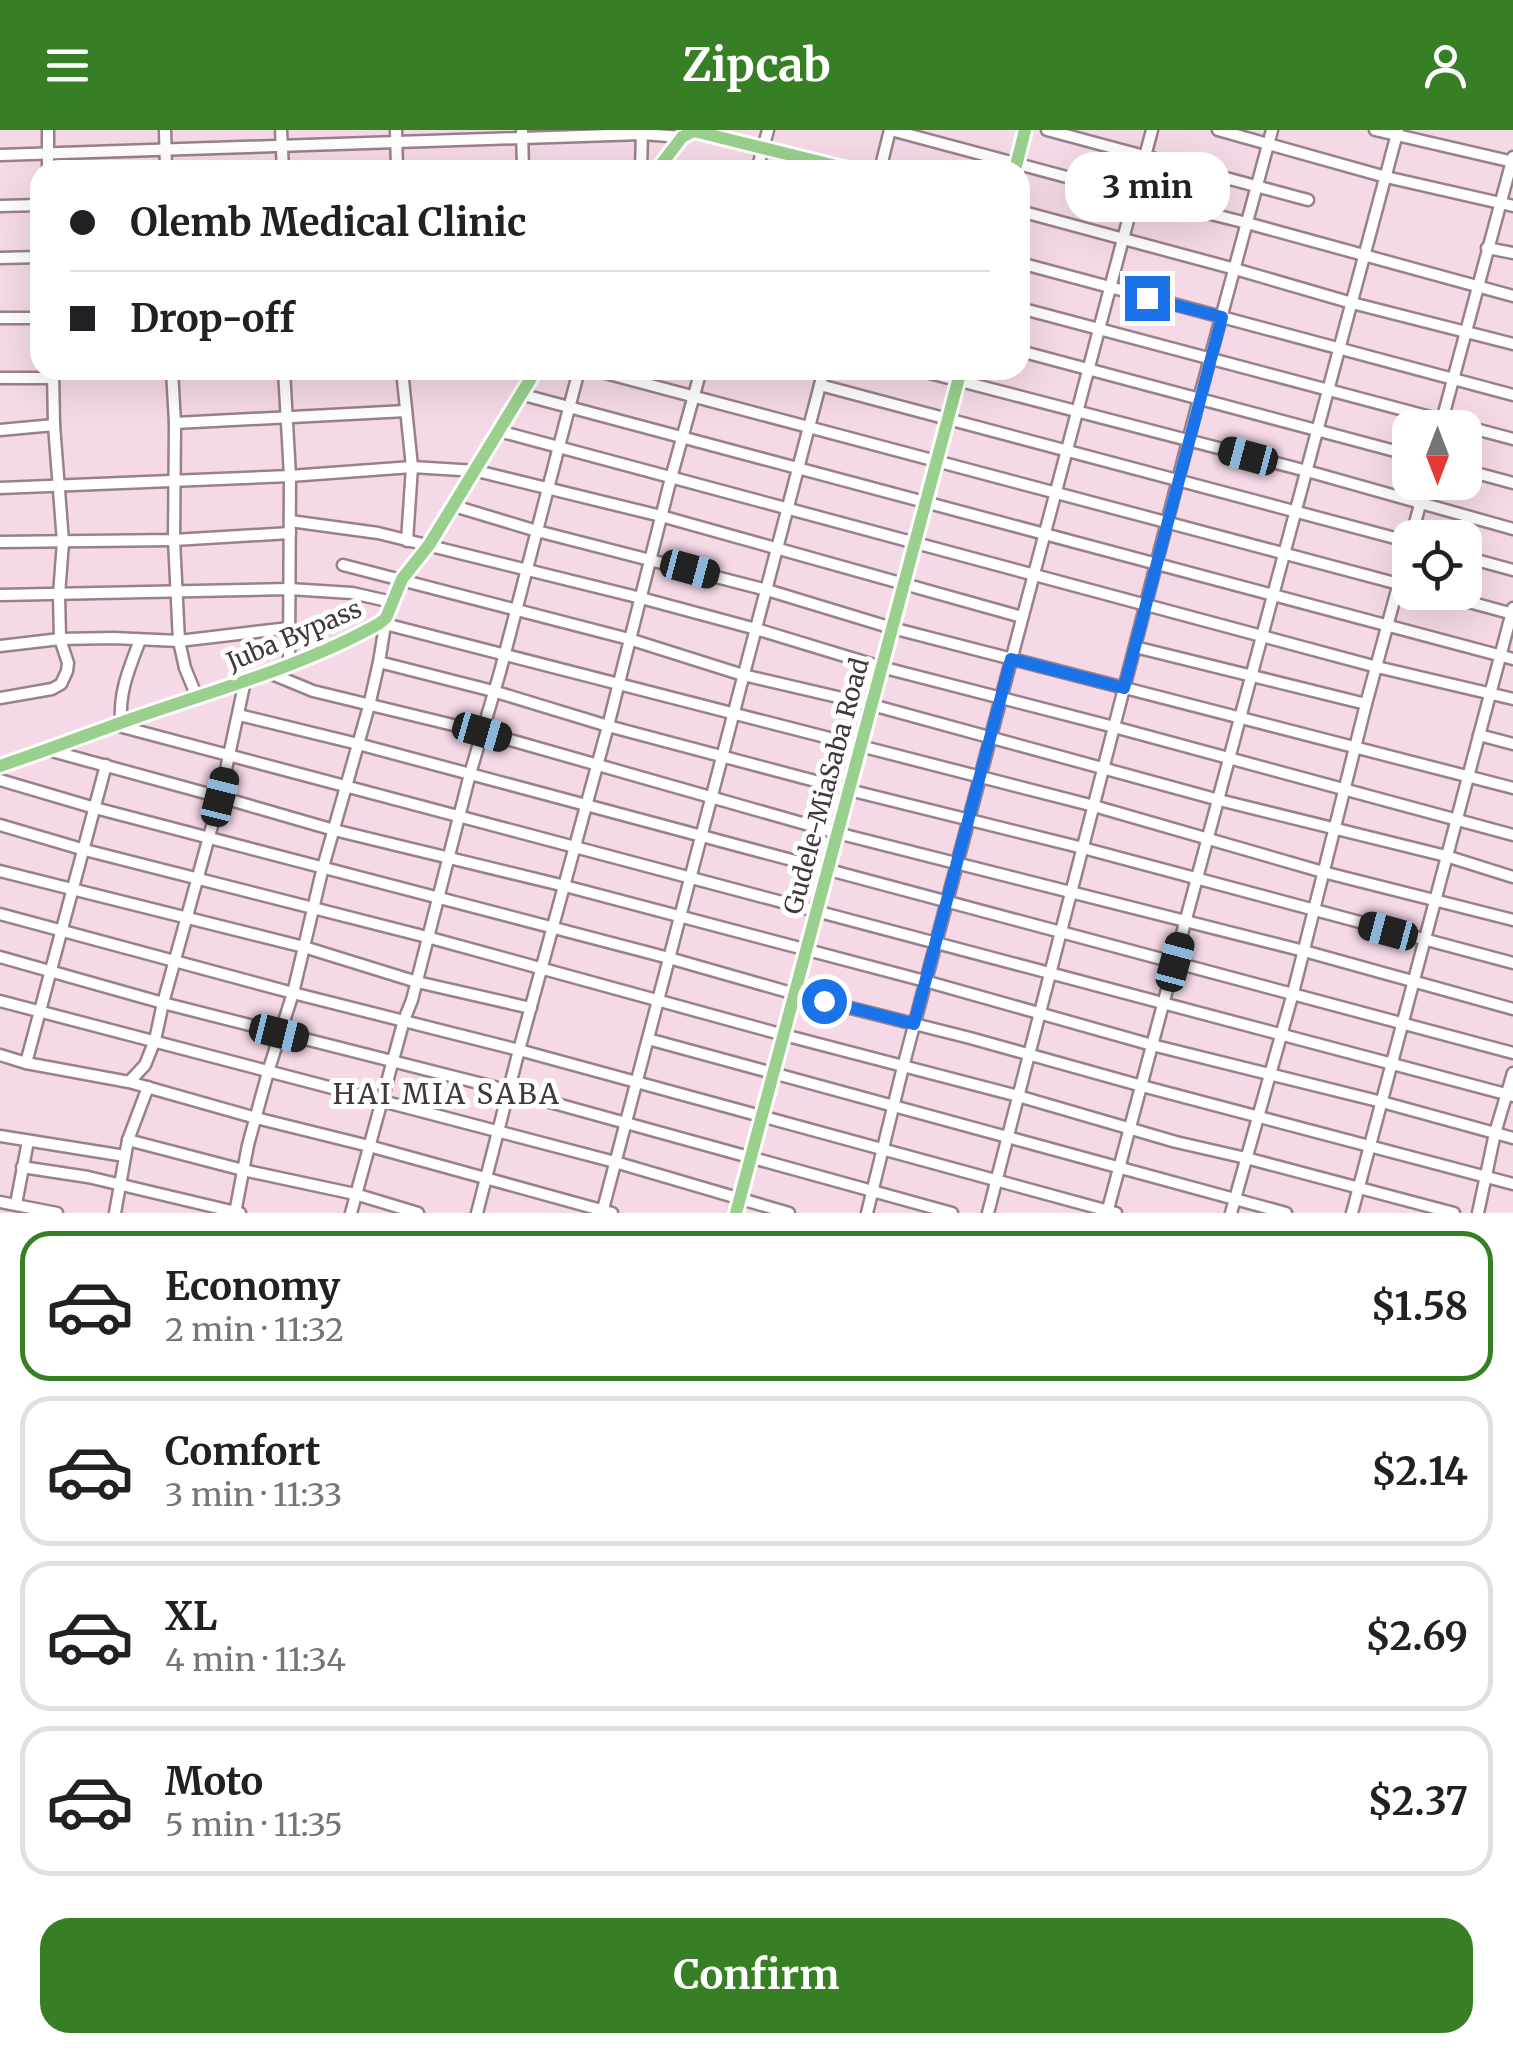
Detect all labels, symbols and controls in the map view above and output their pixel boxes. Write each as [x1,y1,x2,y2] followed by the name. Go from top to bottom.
[682,37,831,93] text: Zipcab
[40,38,95,93] icon: menu
[1418,38,1473,93] icon: person
[1064,153,1230,223] callout: 3 min
[1102,167,1193,207] text: 3 min
[130,199,526,246] text: Olemb Medical Clinic
[1125,276,1170,321] route end
[130,295,295,342] text: Drop-off
[1392,410,1482,500] north arrow
[1392,410,1482,610] map controls
[1215,434,1281,478] car
[1392,520,1482,610] button: locate
[657,547,723,591] car
[221,592,366,678] street label: Juba Bypass
[776,654,876,918] street label: Gudele-MiaSaba Road
[449,709,515,755] car
[198,764,242,830] car
[1355,909,1421,953] car
[1153,929,1197,995] car
[802,979,847,1024] route start
[246,1011,312,1055] car
[333,1076,561,1112] district label: HAI MIA SABA
[45,1261,135,1351] icon: car
[165,1263,340,1310] text: Economy
[1371,1283,1468,1330] text: $1.58
[165,1310,344,1350] text: 2 min · 11:32
[45,1426,135,1516] icon: car
[165,1428,321,1475] text: Comfort
[1371,1448,1468,1495] text: $2.14
[165,1475,342,1515] text: 3 min · 11:33
[45,1591,135,1681] icon: car
[165,1593,217,1640] text: XL
[1365,1613,1468,1660] text: $2.69
[165,1640,346,1680] text: 4 min · 11:34
[45,1756,135,1846] icon: car
[165,1758,263,1805] text: Moto
[1367,1778,1468,1825] text: $2.37
[165,1805,343,1845] text: 5 min · 11:35
[40,1918,1473,2033] button: Confirm

